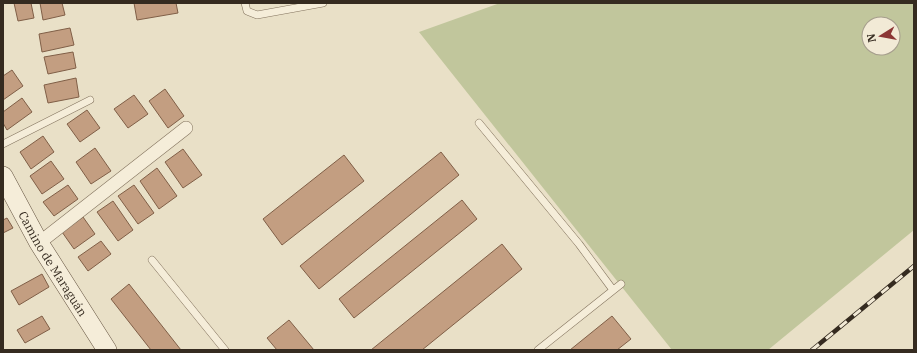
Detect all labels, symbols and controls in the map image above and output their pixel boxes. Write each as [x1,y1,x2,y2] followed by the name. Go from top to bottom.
[861,16,901,56] north arrow
[863,32,879,44] text: N
[16,208,91,319] street label: Camino de Maraguán

